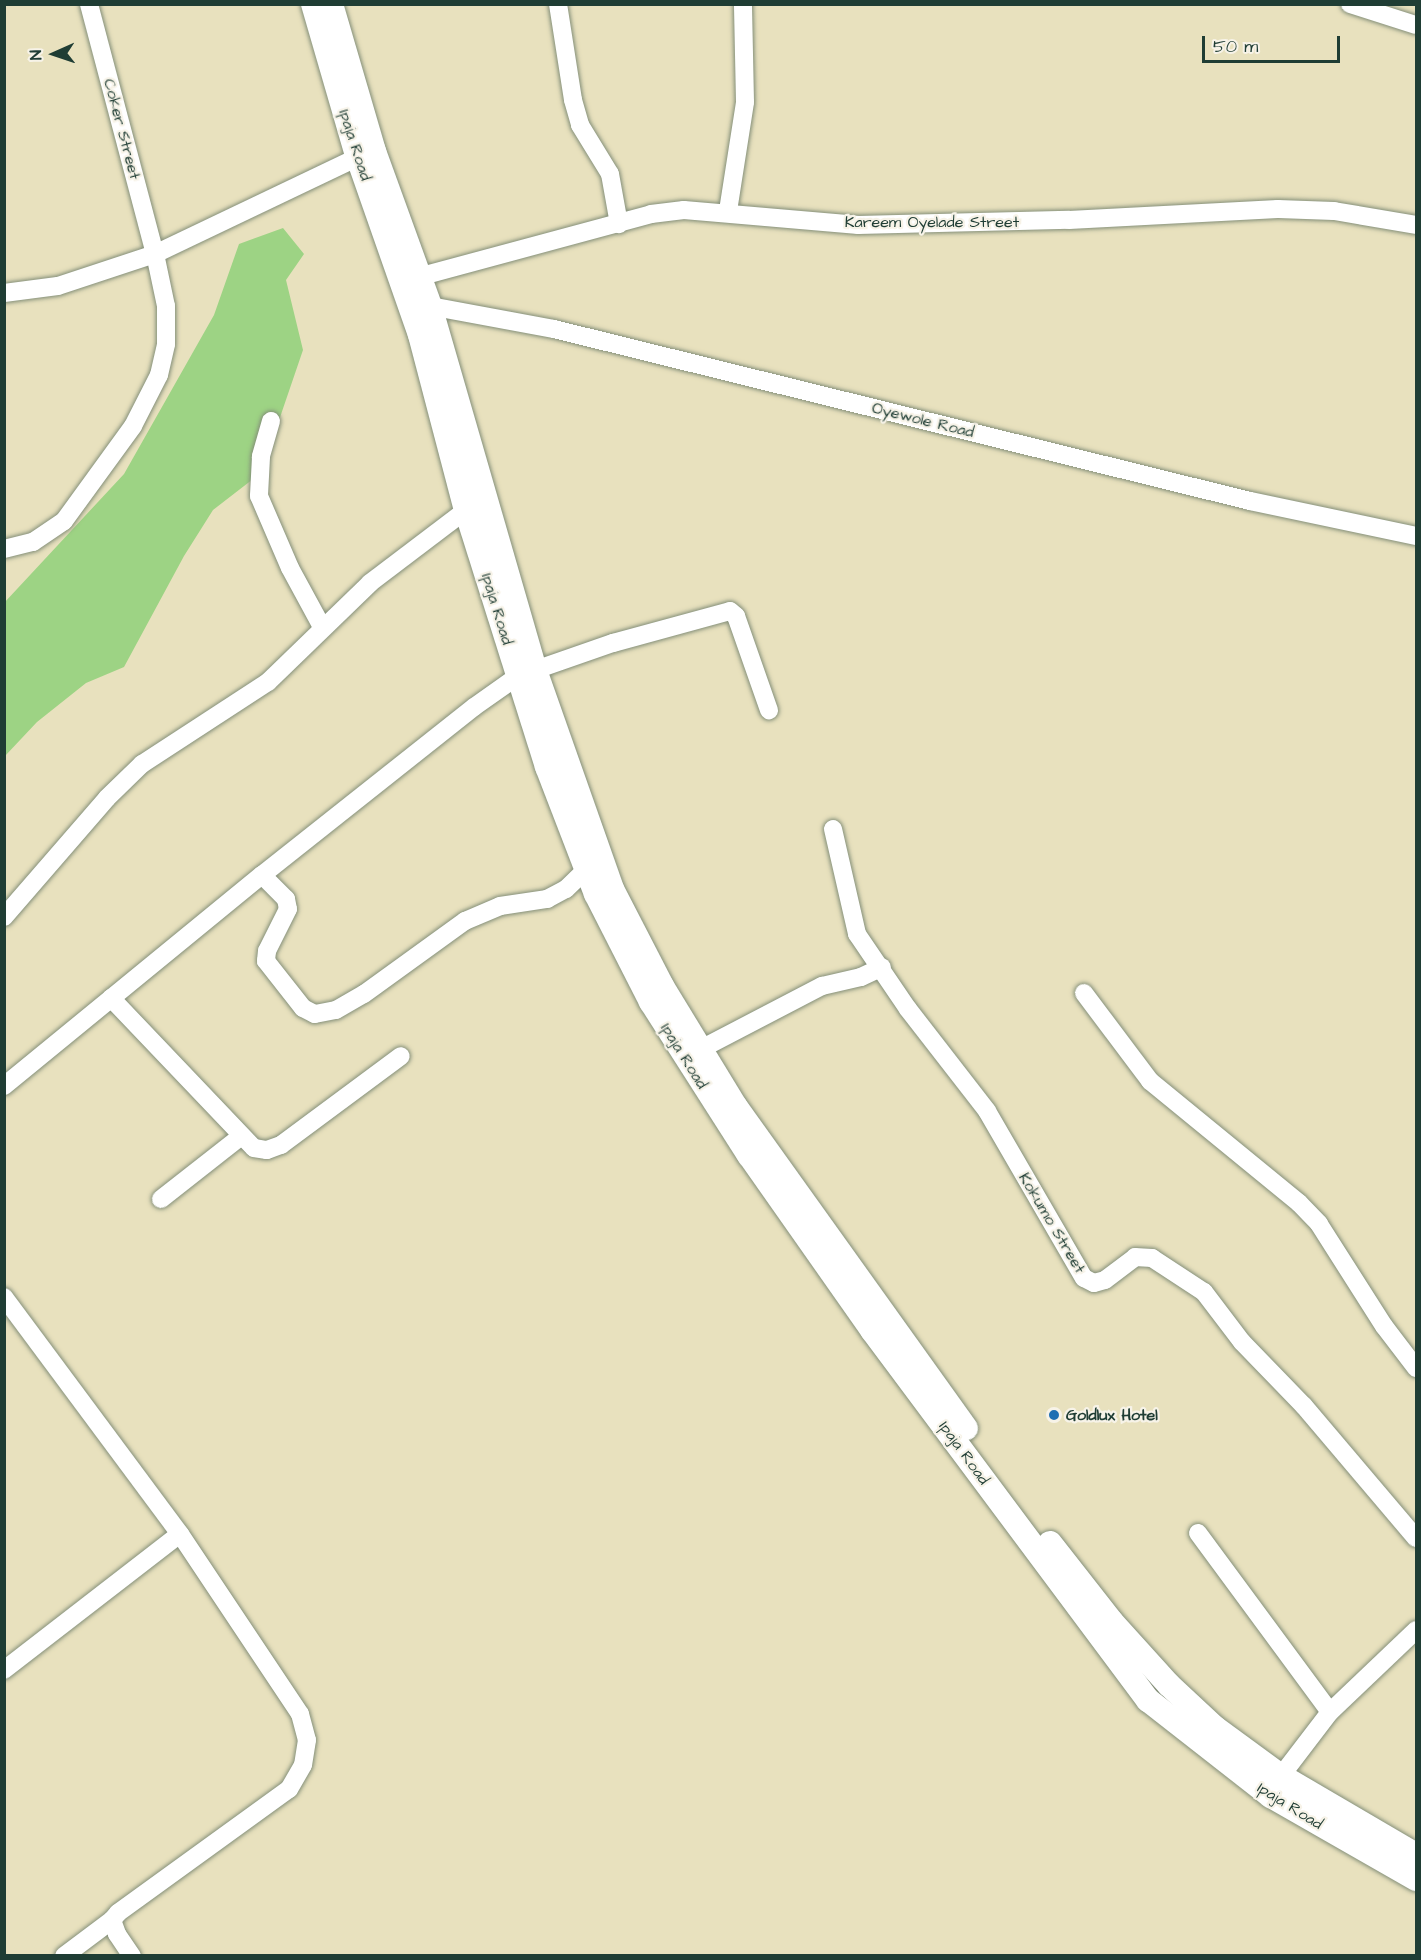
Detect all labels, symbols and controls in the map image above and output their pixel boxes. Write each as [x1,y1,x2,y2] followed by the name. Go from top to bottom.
[24,24,84,84] north arrow
[1205,24,1343,62] scale bar
[1213,34,1258,59] text: 50 m
[25,49,47,61] text: N
[99,77,145,181] street label: Coker Street
[334,107,376,183] street label: Ipaja Road
[845,212,1019,232] street label: Kareem Oyelade Street
[870,398,976,442] street label: Oyewole Road
[477,571,517,647] street label: Ipaja Road
[656,1020,712,1092] street label: Ipaja Road
[1014,1169,1090,1277] street label: Kokumo Street
[1066,1405,1158,1425] place label: Goldlux Hotel
[1047,1408,1061,1422] marker: Goldlux Hotel
[935,1418,993,1488] street label: Ipaja Road
[1254,1778,1326,1834] street label: Ipaja Road

